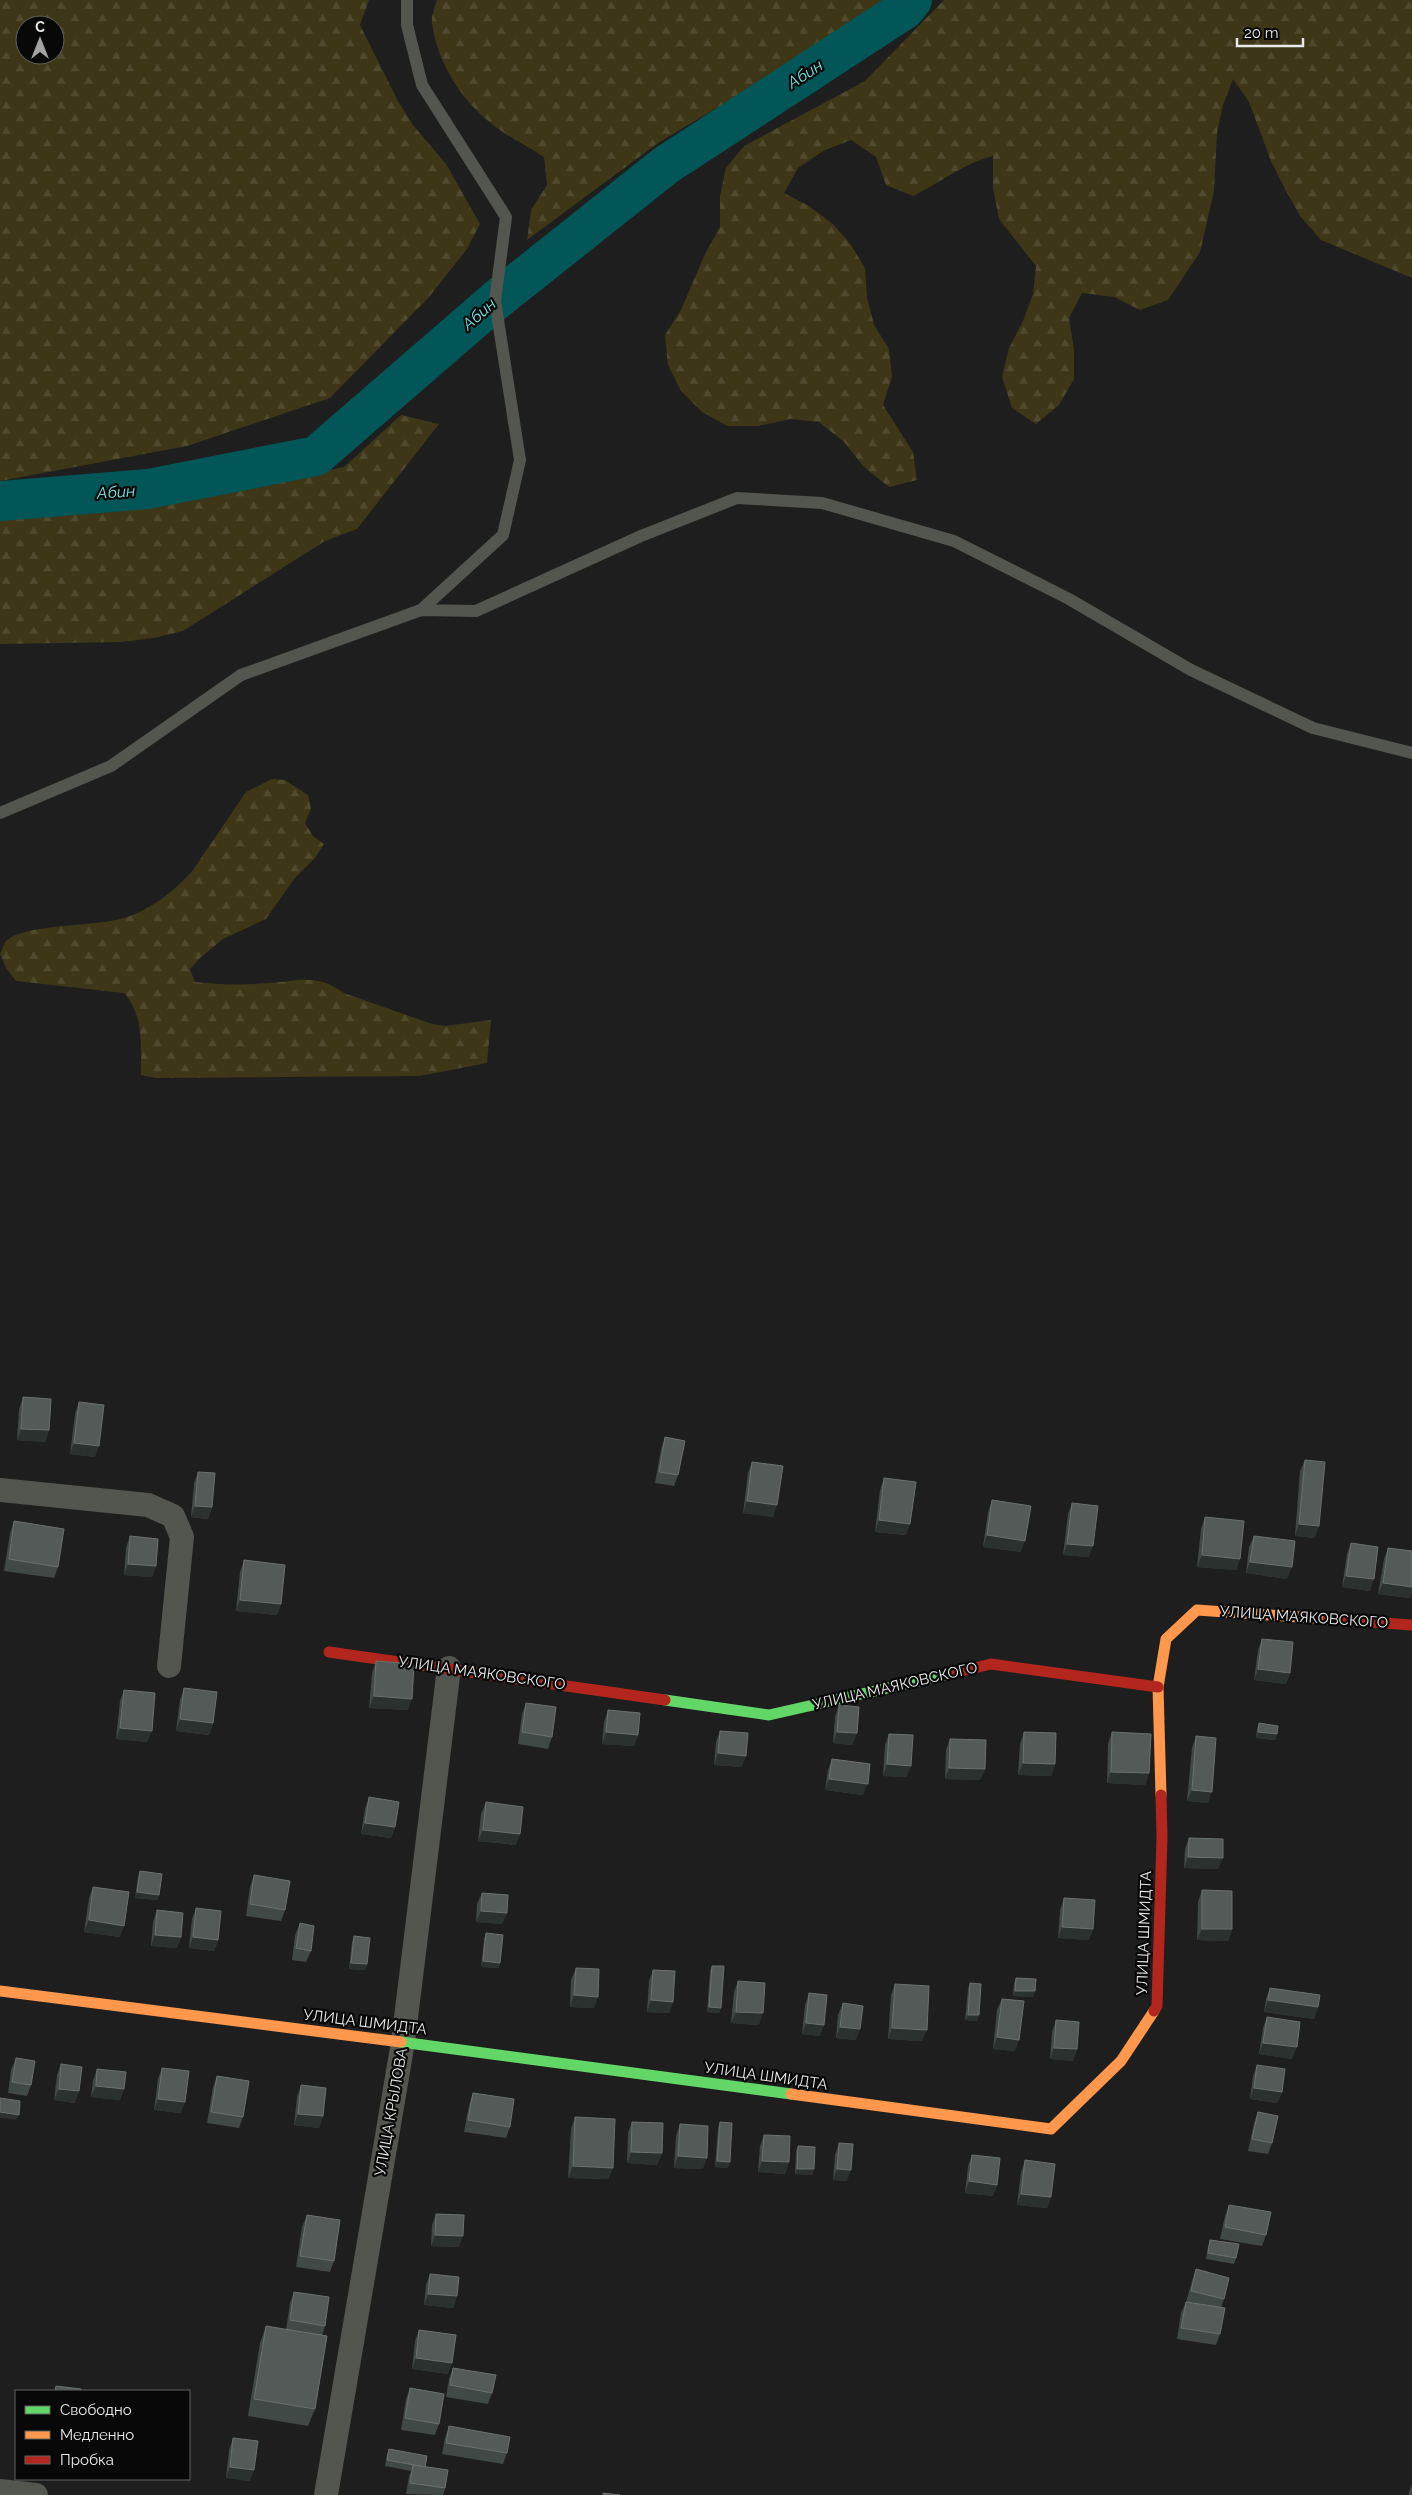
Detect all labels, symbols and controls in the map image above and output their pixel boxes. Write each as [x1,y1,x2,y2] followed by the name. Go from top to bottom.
[15,15,65,65] north arrow
[1237,15,1303,47] scale bar
[35,19,45,35] text: С
[1244,24,1279,42] text: 20 m
[783,56,826,93] water label: Абин
[458,294,500,334] water label: Абин
[95,481,136,503] water label: Абин
[1219,1602,1389,1632] street label: УЛИЦА МАЯКОВСКОГО
[397,1652,567,1694] street label: УЛИЦА МАЯКОВСКОГО
[811,1658,979,1714] street label: УЛИЦА МАЯКОВСКОГО
[1133,1871,1155,1995] street label: УЛИЦА ШМИДТА
[302,2005,428,2039] street label: УЛИЦА ШМИДТА
[371,2047,411,2177] street label: УЛИЦА КРЫЛОВА
[703,2058,829,2094] street label: УЛИЦА ШМИДТА
[15,2390,190,2480] legend
[60,2401,132,2419] text: Свободно
[60,2426,134,2444] text: Медленно
[60,2451,114,2469] text: Пробка

